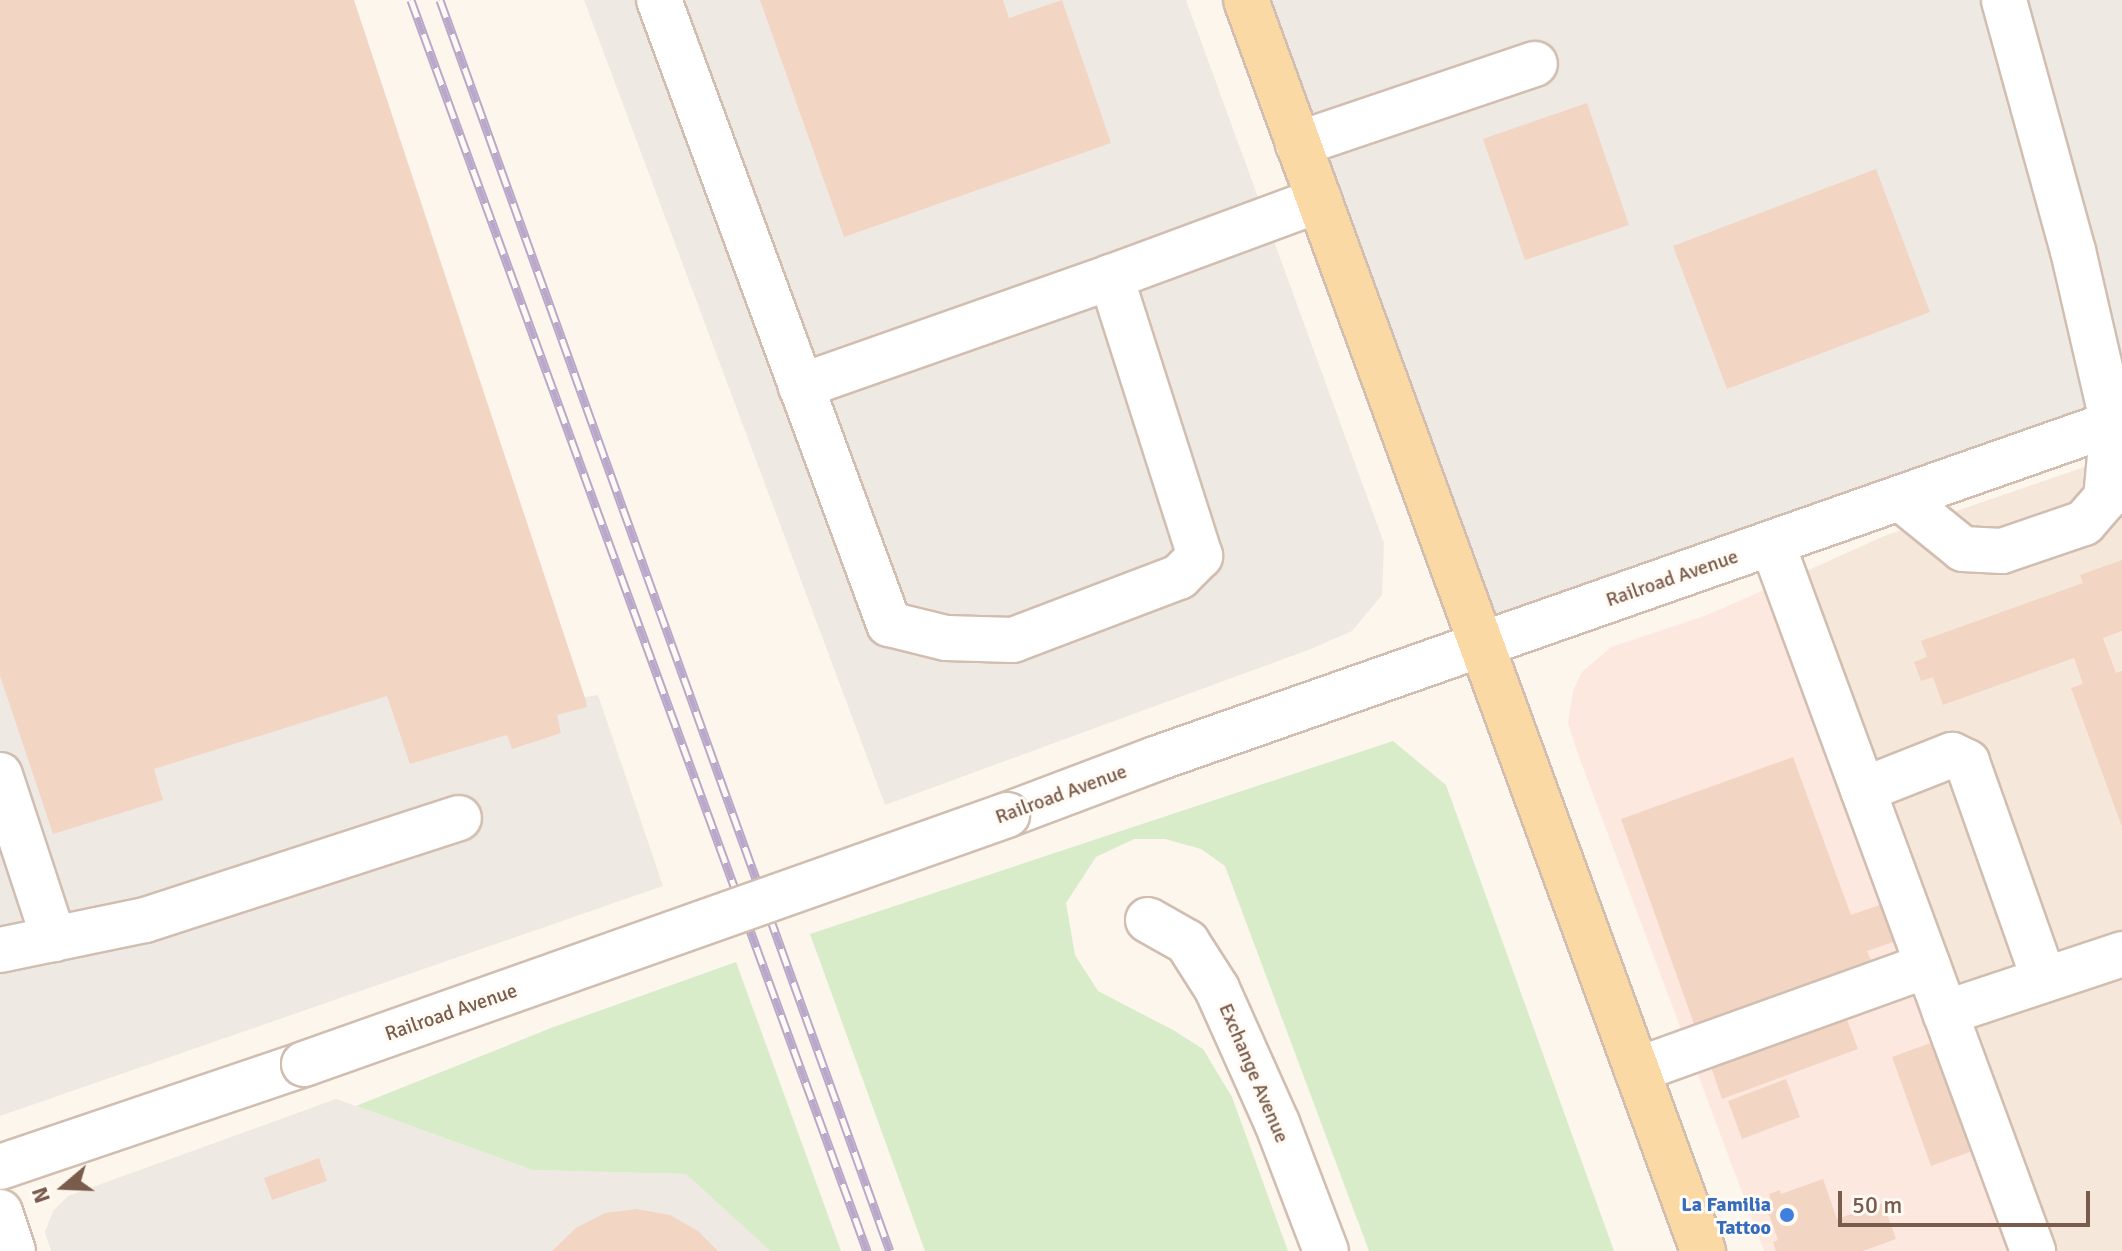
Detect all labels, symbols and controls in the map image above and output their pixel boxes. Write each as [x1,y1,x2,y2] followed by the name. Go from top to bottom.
[1603,544,1741,612] street label: Railroad Avenue
[992,759,1130,829] street label: Railroad Avenue
[382,978,520,1046] street label: Railroad Avenue
[1214,1000,1294,1146] street label: Exchange Avenue
[24,1147,104,1227] north arrow
[1842,1175,2094,1225] scale bar
[26,1183,56,1207] text: N
[1852,1190,1902,1220] text: 50 m
[1681,1192,1771,1239] place label: La Familia Tattoo
[1778,1206,1796,1224] marker: La Familia Tattoo

